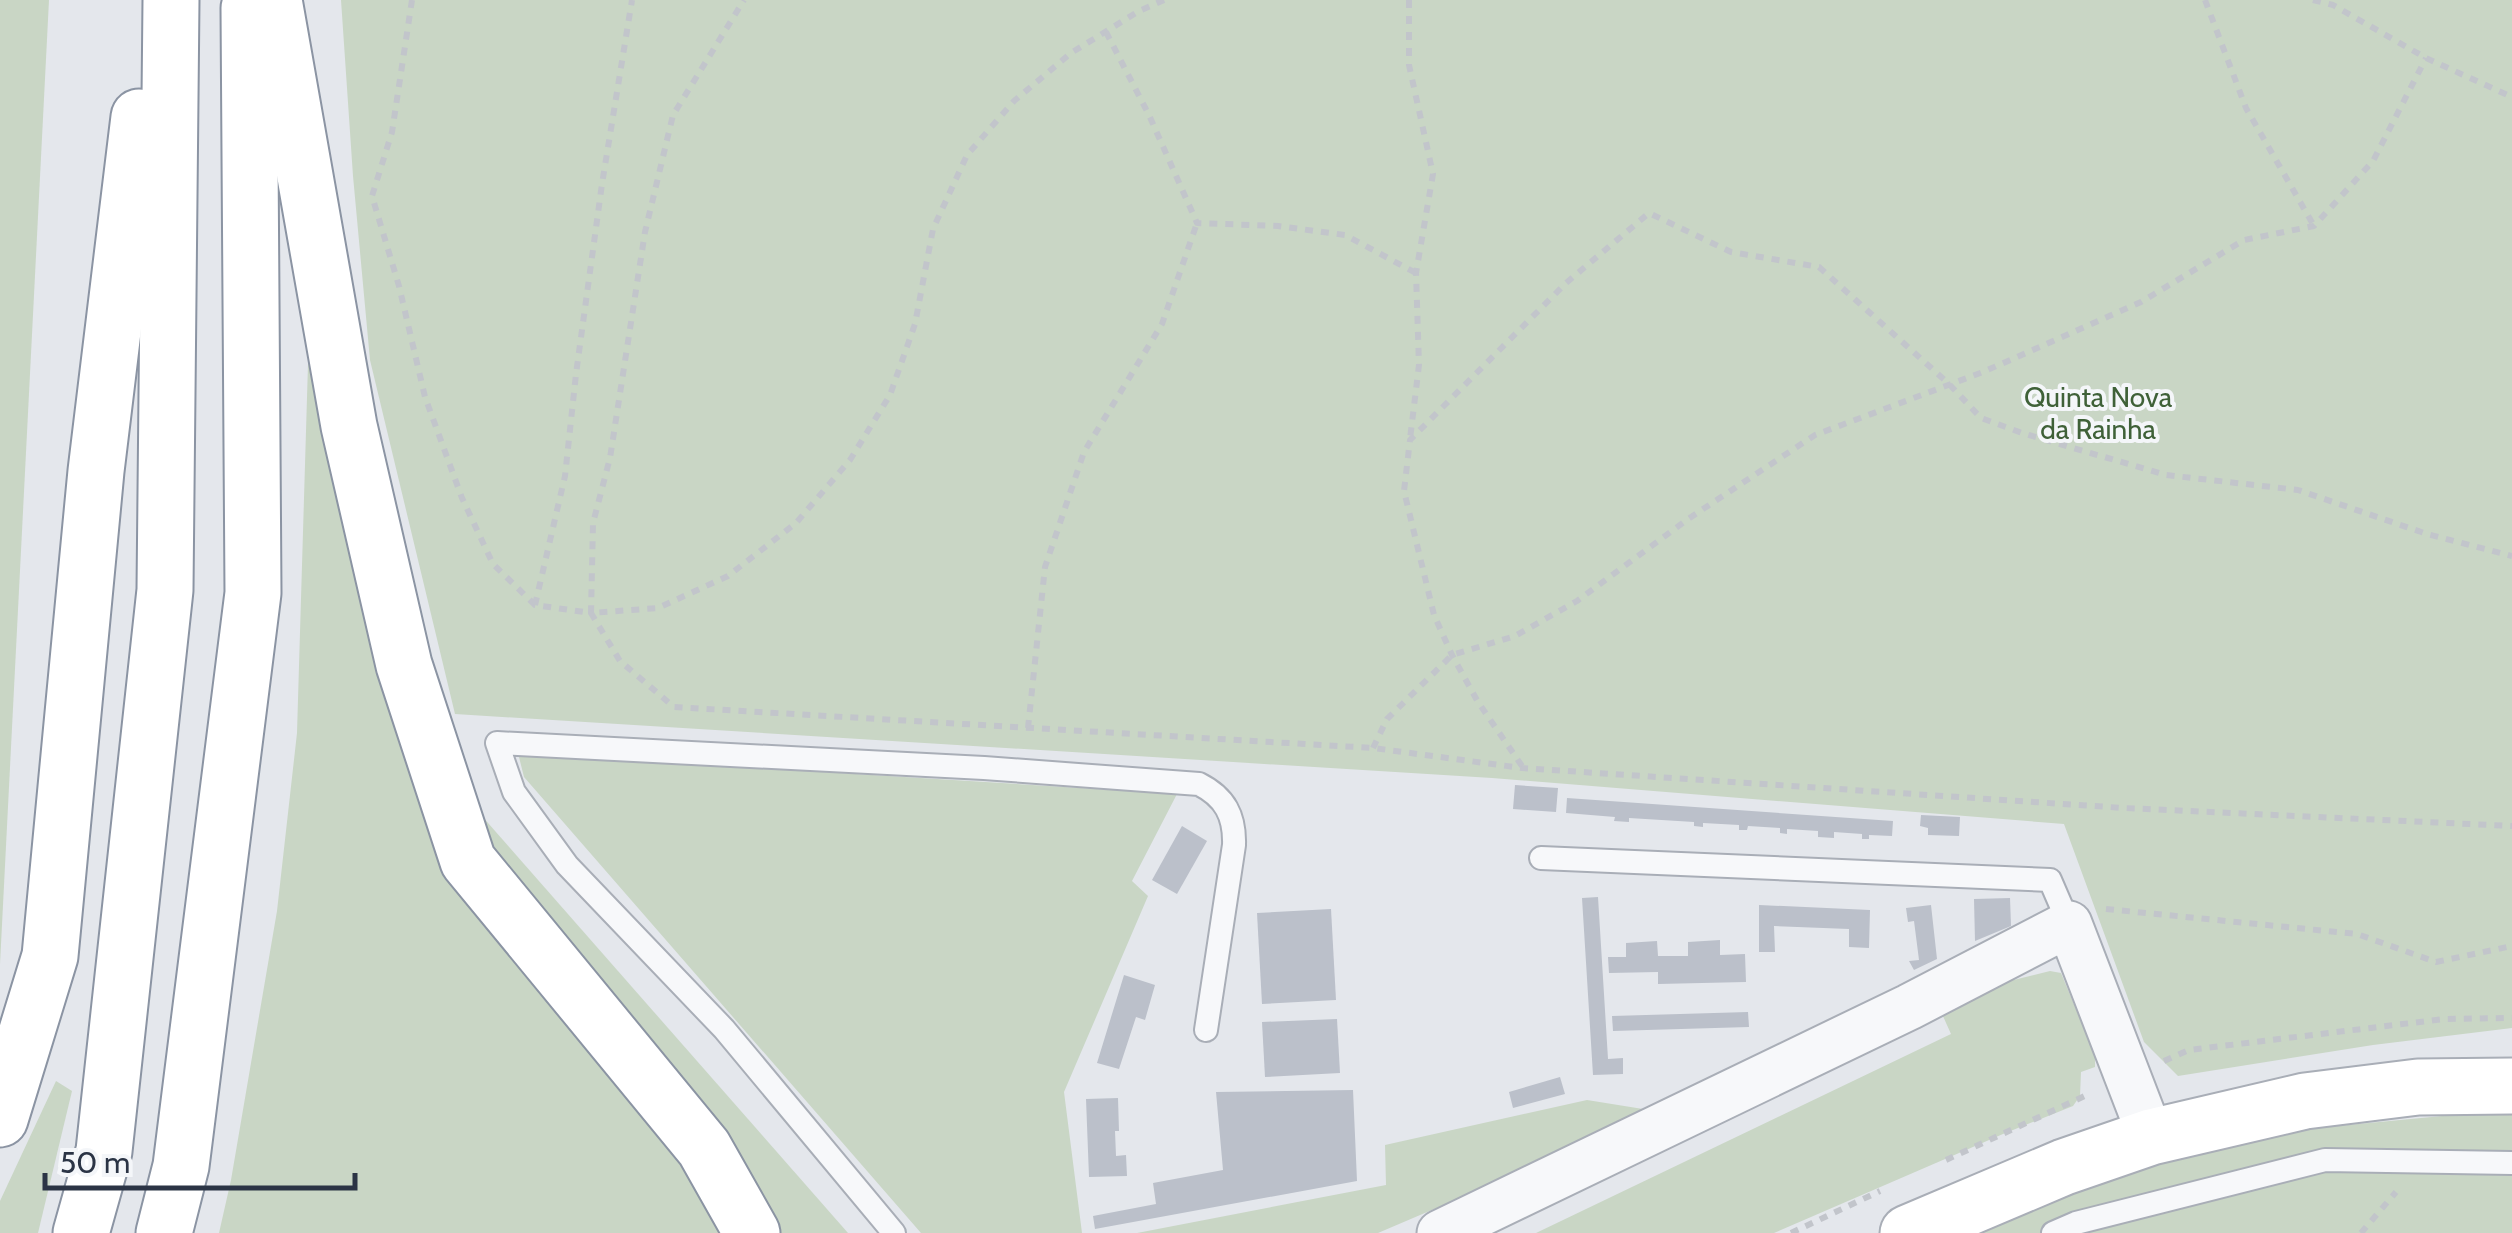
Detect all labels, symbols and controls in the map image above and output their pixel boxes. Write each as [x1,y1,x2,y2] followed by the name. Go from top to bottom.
[2024,380,2173,446] park label: Quinta Nova da Rainha
[45,1128,355,1190] scale bar
[60,1144,130,1181] text: 50 m

